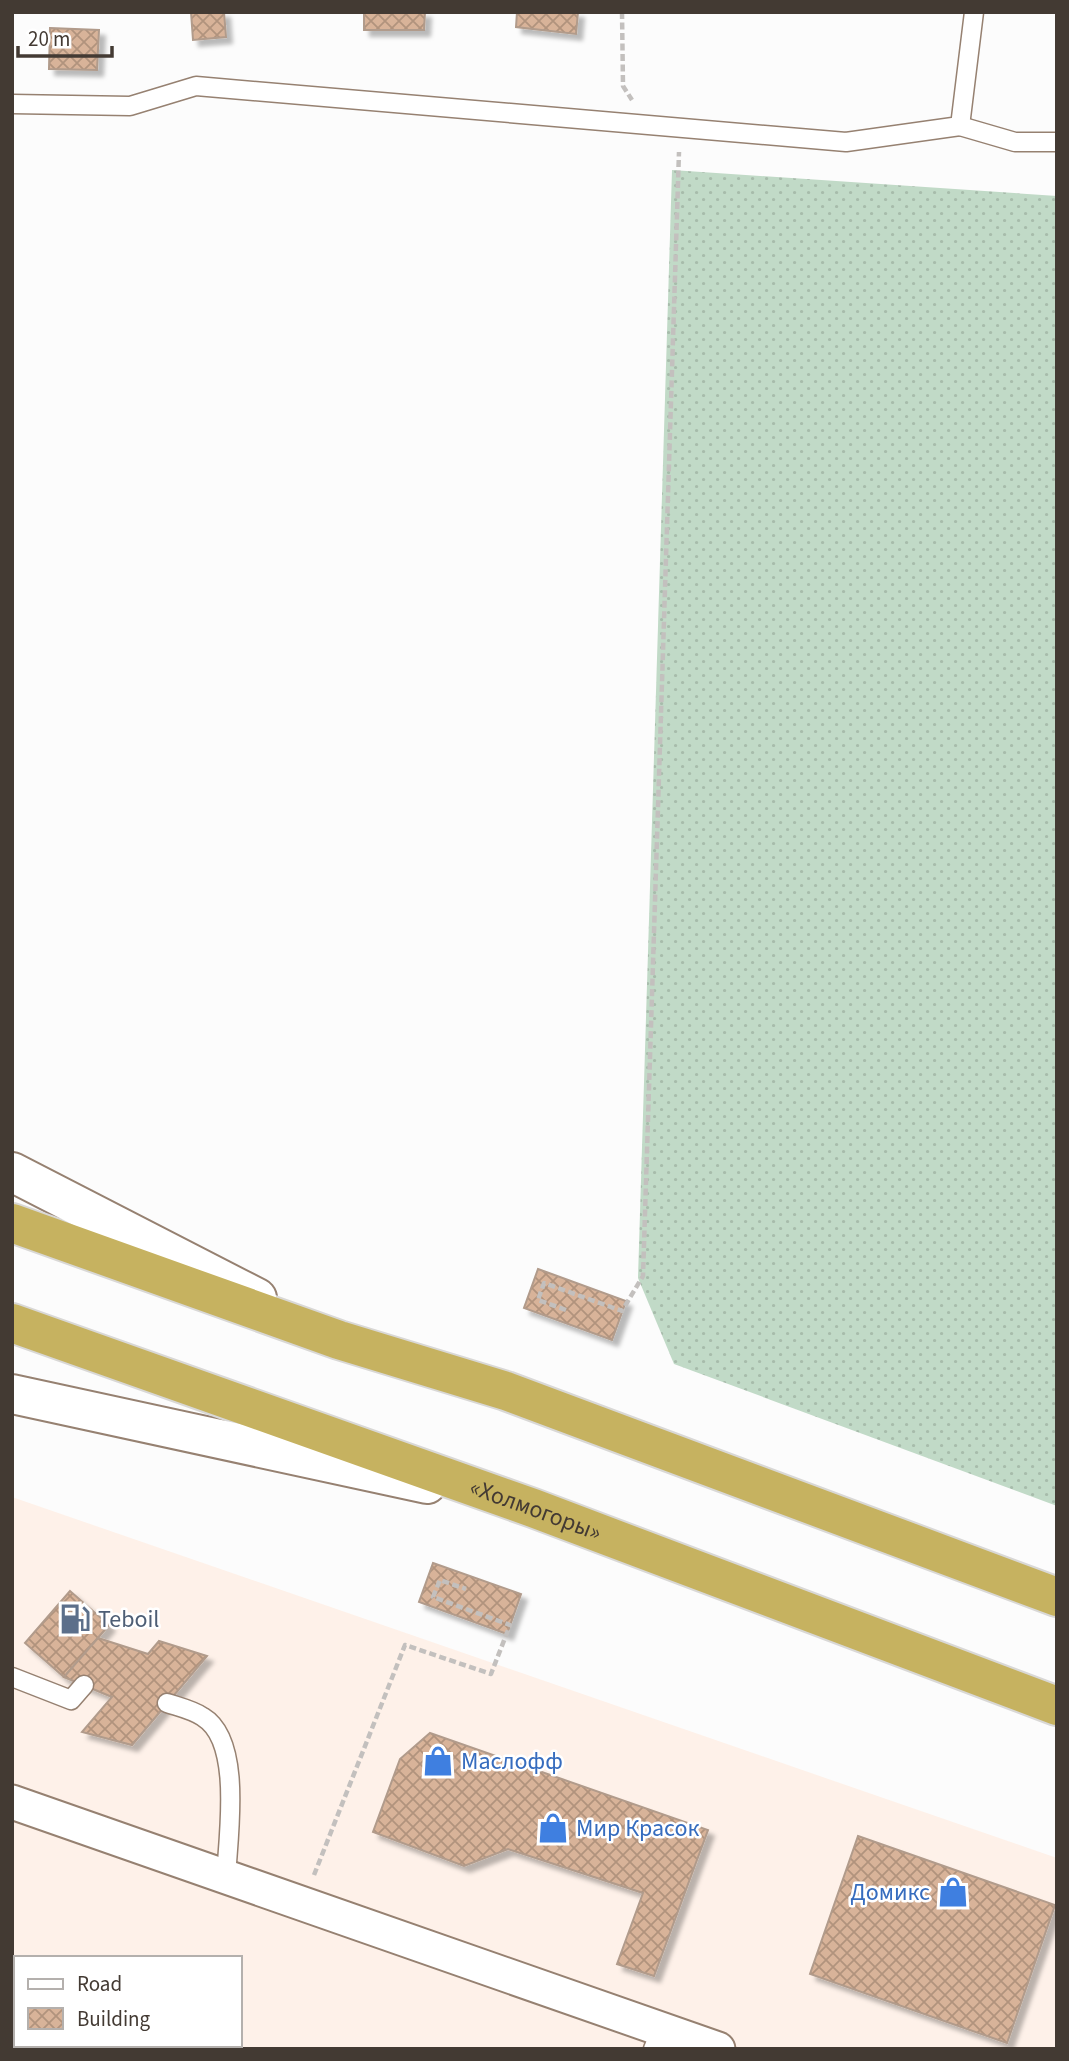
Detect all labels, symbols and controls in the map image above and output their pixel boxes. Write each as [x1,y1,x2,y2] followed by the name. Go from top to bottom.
[18,14,112,58] scale bar
[28,24,70,54] text: 20 m
[465,1470,607,1550] street label: «Холмогоры»
[58,1602,92,1636] fuel station icon: Teboil
[98,1602,160,1637] place label: Teboil
[421,1744,455,1778] shop icon: Маслофф
[461,1744,563,1779] place label: Маслофф
[536,1811,570,1845] shop icon: Мир Красок
[576,1811,700,1846] place label: Мир Красок
[850,1875,930,1910] place label: Домикс
[936,1875,970,1909] shop icon: Домикс
[14,1956,242,2047] legend
[77,1969,122,1999] text: Road
[77,2004,151,2034] text: Building

